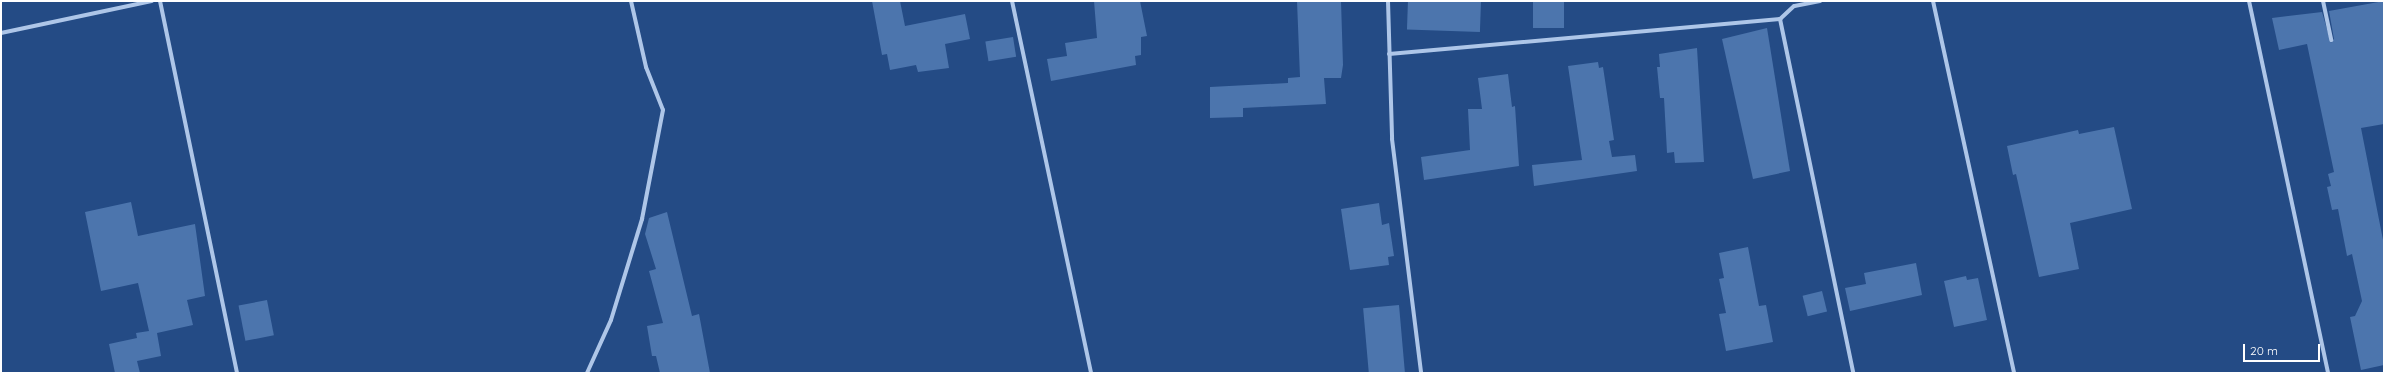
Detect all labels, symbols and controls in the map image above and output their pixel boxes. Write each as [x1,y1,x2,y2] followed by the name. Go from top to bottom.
[2245,336,2322,362] scale bar
[2250,343,2278,358] text: 20 m

